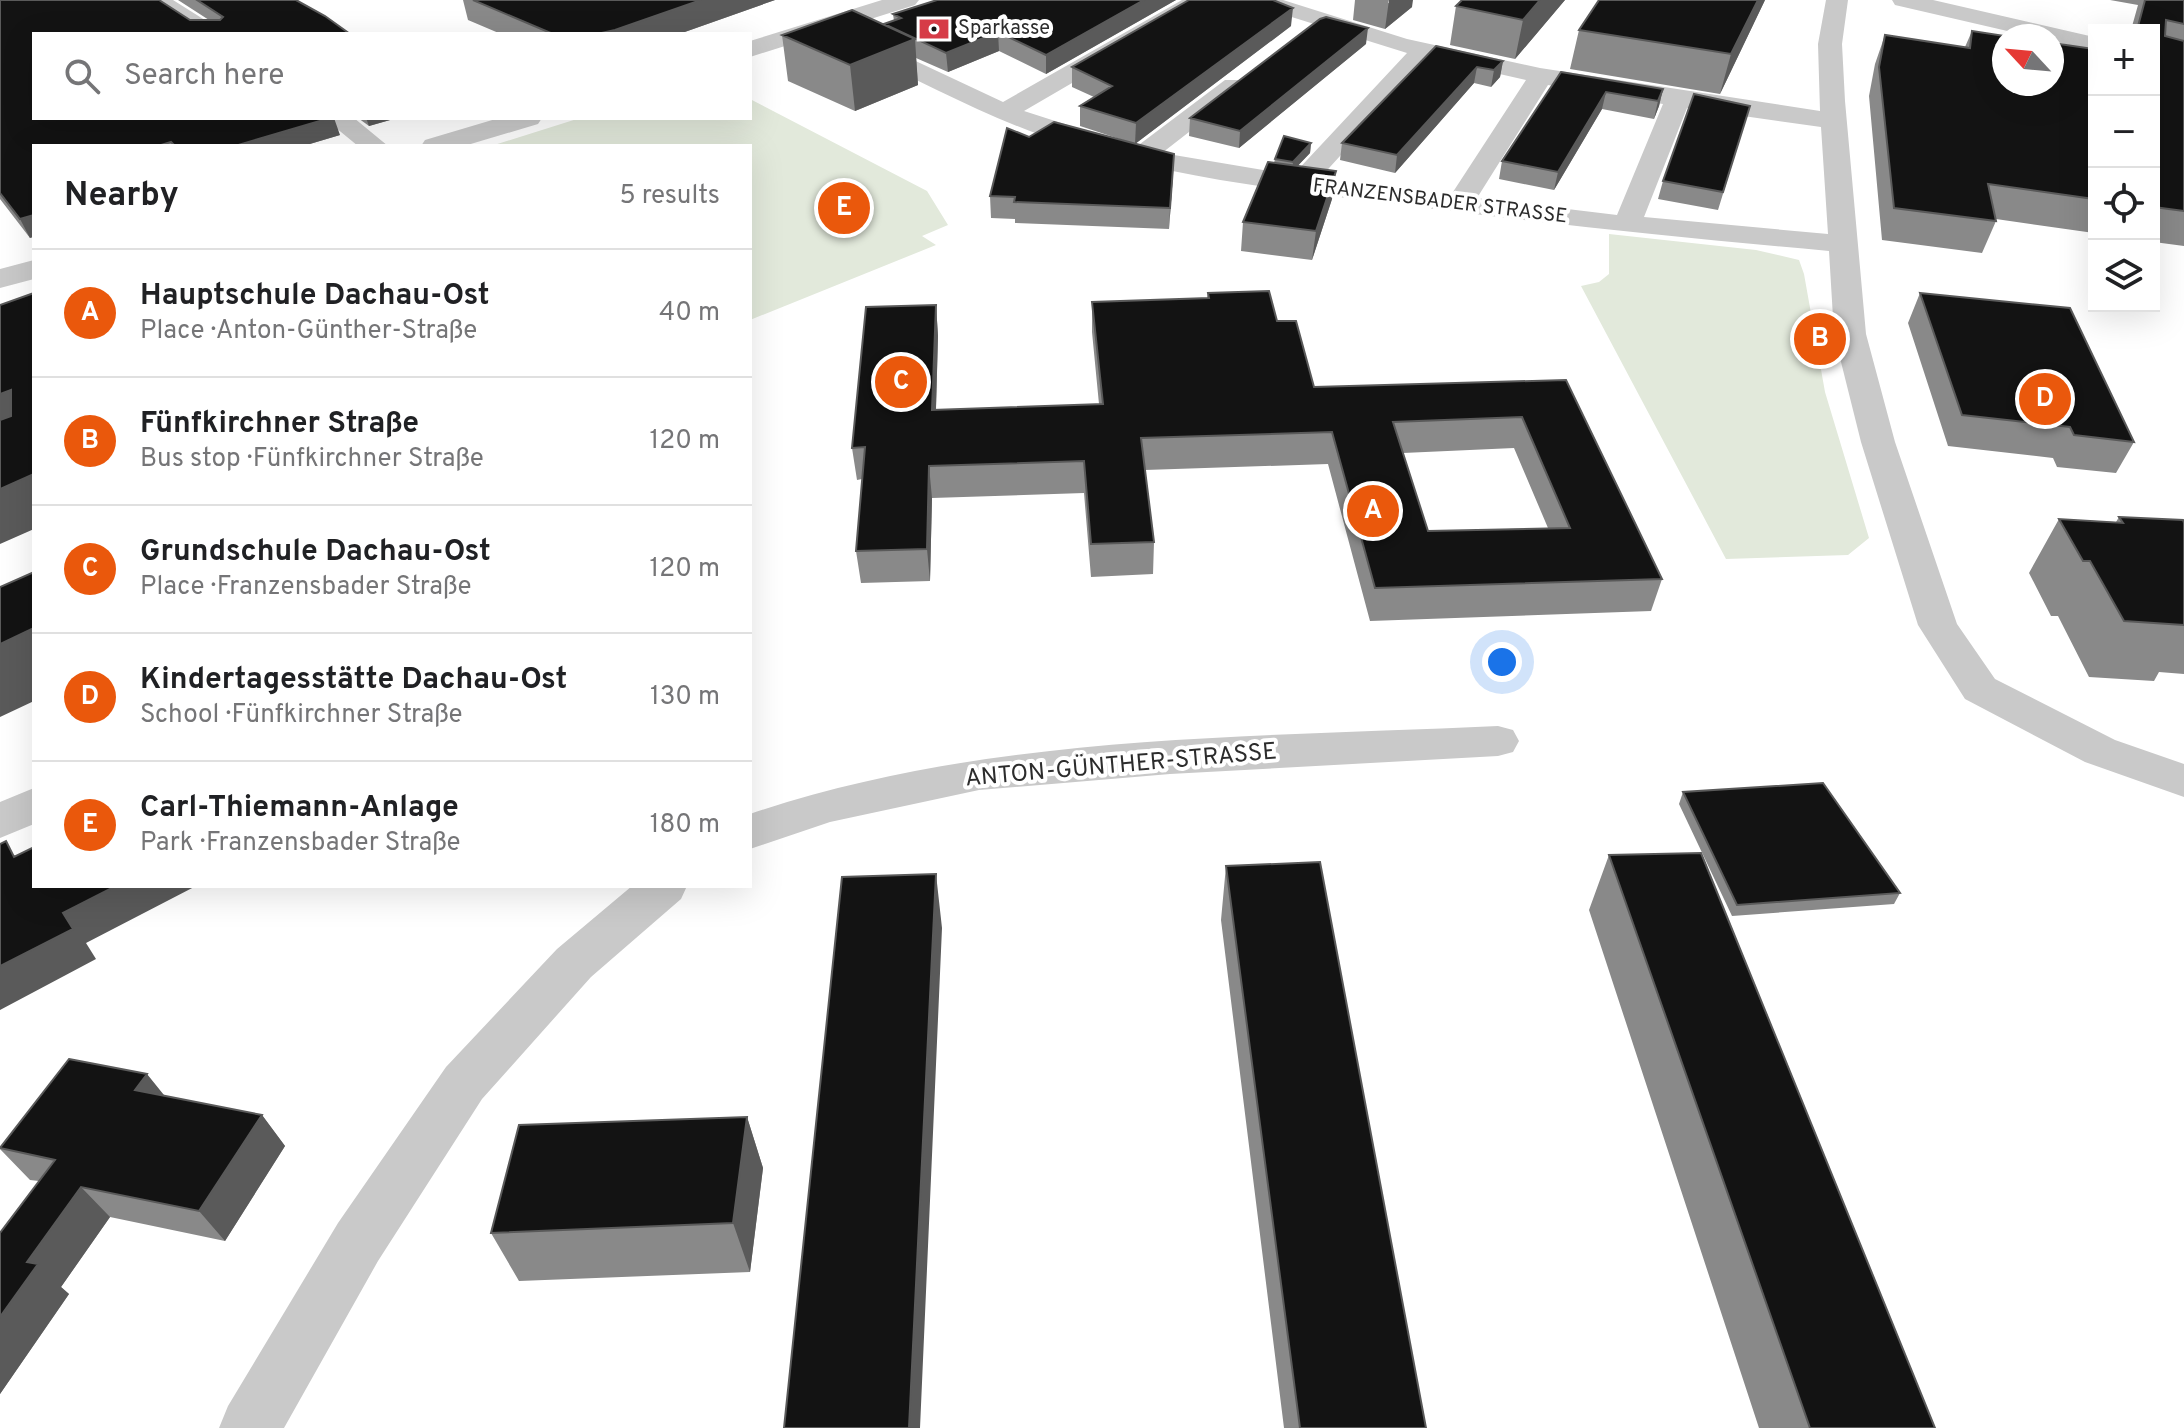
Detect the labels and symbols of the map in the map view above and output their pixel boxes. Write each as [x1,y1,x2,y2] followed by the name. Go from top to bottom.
[917,12,951,46] bank icon: Sparkasse
[958,16,1050,42] place label: Sparkasse
[1992,24,2064,96] north arrow
[1311,173,1569,231] street label: FRANZENSBADER STRASSE
[818,178,870,238] pin: E
[1794,309,1846,369] pin: B
[875,352,927,412] pin: C
[2019,369,2071,429] pin: D
[1347,481,1399,541] pin: A
[1482,642,1522,682] your location
[964,735,1278,795] street label: ANTON-GÜNTHER-STRASSE

